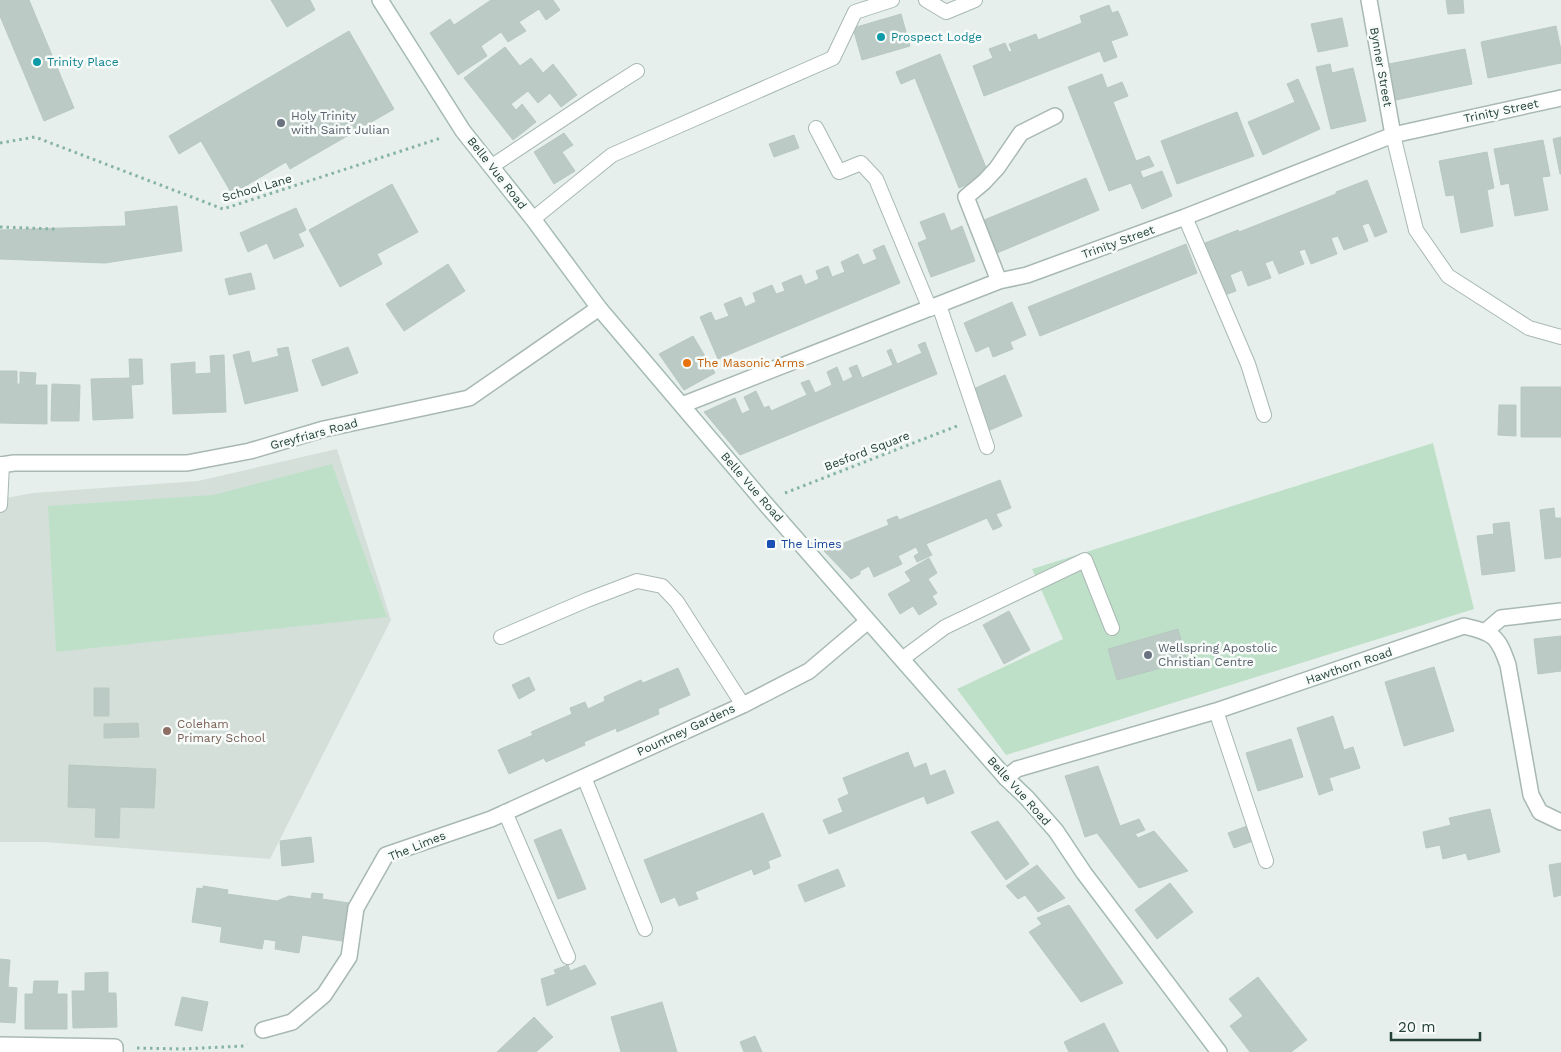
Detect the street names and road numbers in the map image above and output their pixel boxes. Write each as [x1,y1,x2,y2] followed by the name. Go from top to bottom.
[1367,26,1395,108] street label: Bynner Street
[1462,96,1540,126] street label: Trinity Street
[464,134,530,212] street label: Belle Vue Road
[221,171,294,205] street label: School Lane
[1080,222,1156,262] street label: Trinity Street
[269,416,359,452] street label: Greyfriars Road
[822,428,912,474] street label: Besford Square
[718,449,786,525] street label: Belle Vue Road
[1304,645,1394,687] street label: Hawthorn Road
[635,701,737,759] street label: Pountney Gardens
[984,754,1054,828] street label: Belle Vue Road
[386,828,448,864] street label: The Limes

